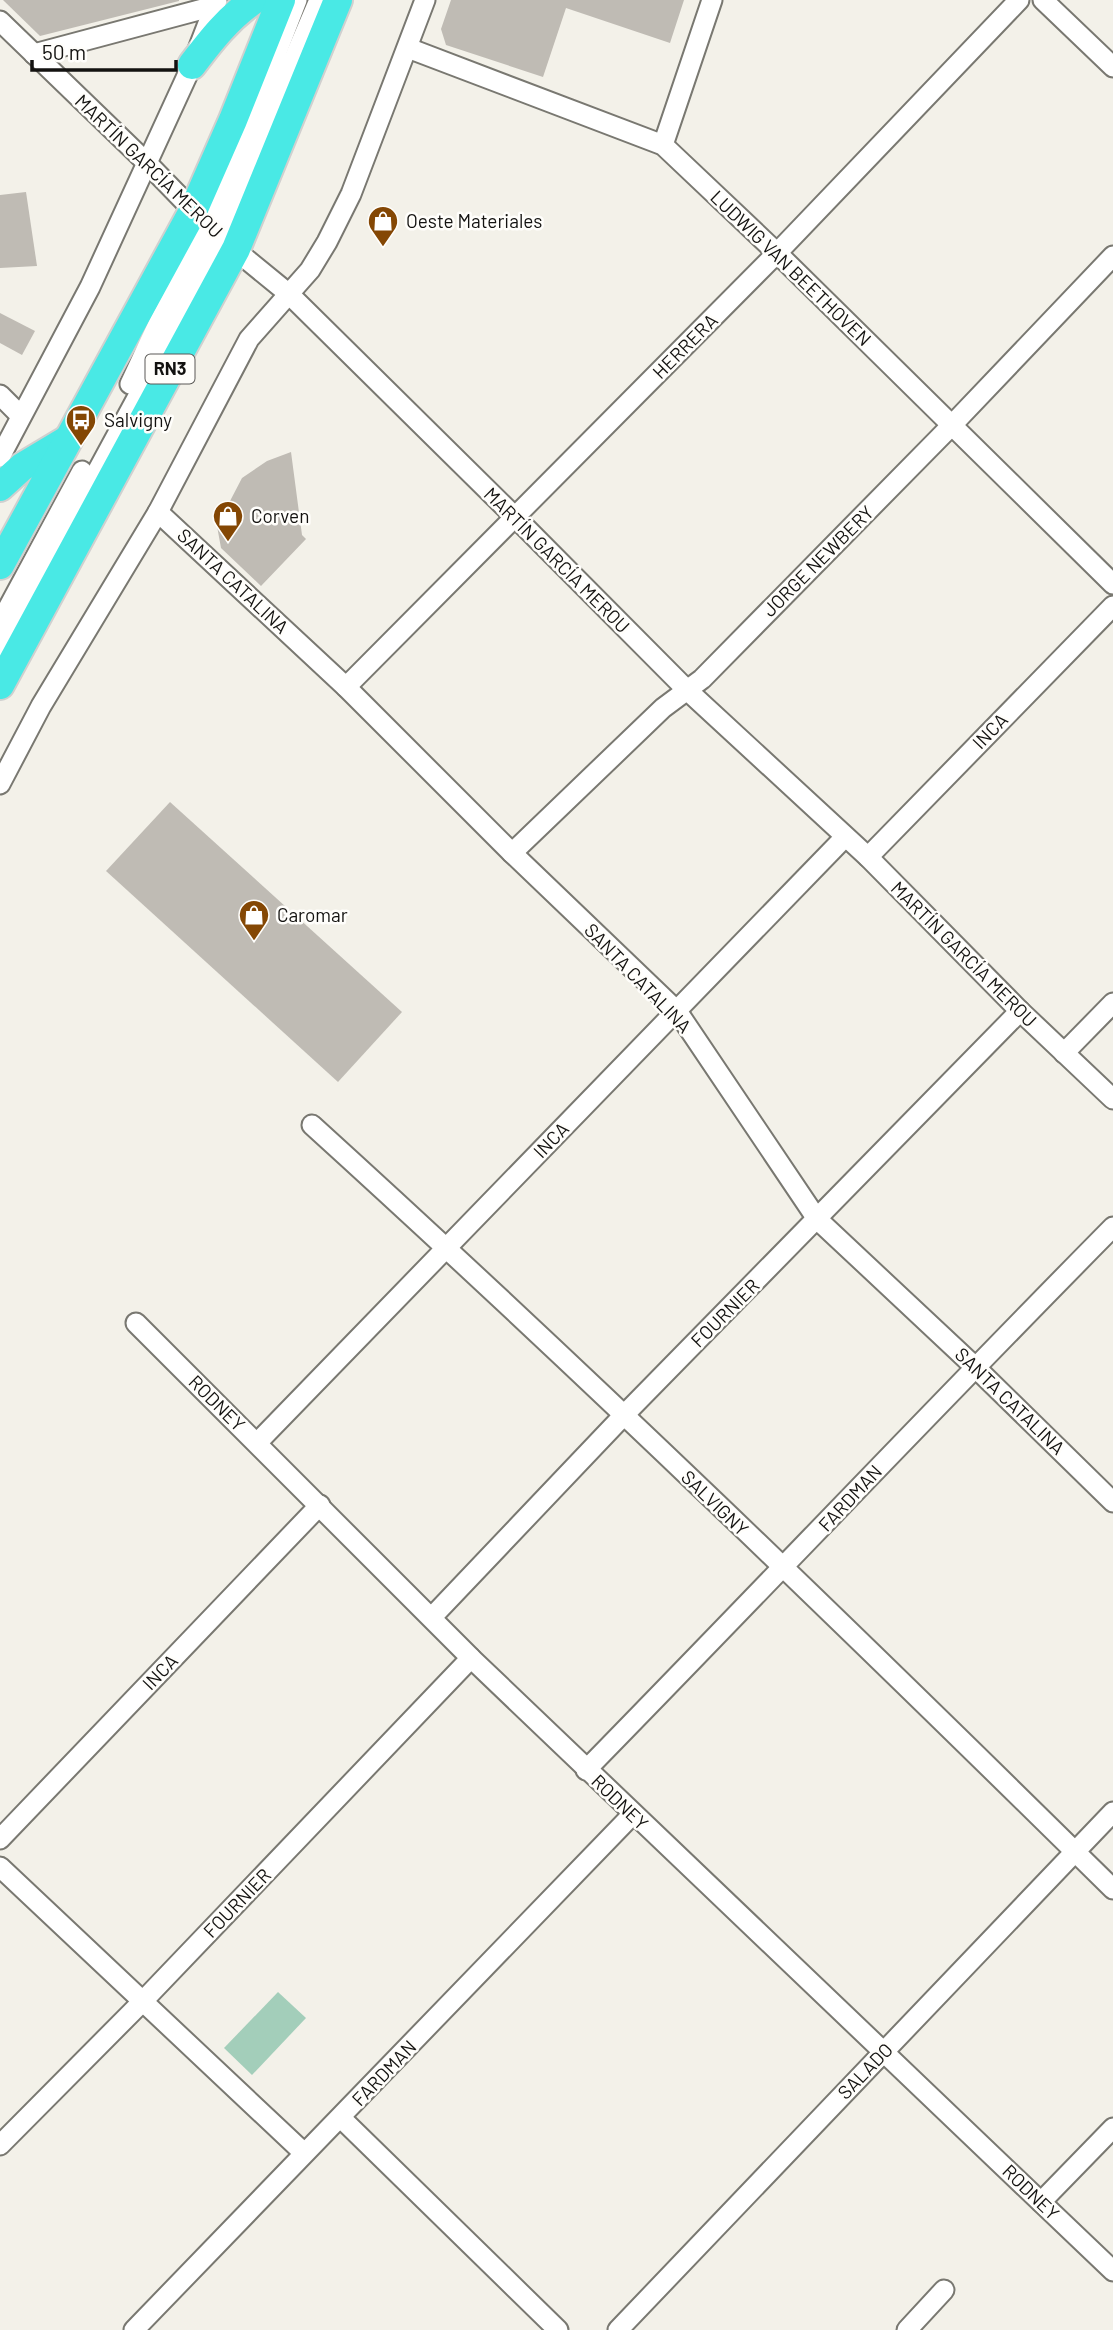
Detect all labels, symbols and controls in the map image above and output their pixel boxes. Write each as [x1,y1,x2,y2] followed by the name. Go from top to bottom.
[32,28,175,72] scale bar
[42,39,86,64] text: 50 m
[71,89,228,242] street label: MARTÍN GARCÍA MEROU
[706,185,876,350] street label: LUDWIG VAN BEETHOVEN
[366,204,400,248] shop icon: Oeste Materiales
[406,209,542,232] place label: Oeste Materiales
[647,308,722,383] street label: HERRERA
[146,354,194,384] road number: RN3
[64,403,98,447] bus stop icon: Salvigny
[104,408,172,431] place label: Salvigny
[480,482,635,637] street label: MARTÍN GARCÍA MEROU
[211,499,245,543] shop icon: Corven
[757,500,878,621] street label: JORGE NEWBERY
[251,504,309,527] place label: Corven
[173,523,294,638] street label: SANTA CATALINA
[967,708,1012,753] street label: INCA
[887,876,1042,1031] street label: MARTÍN GARCÍA MEROU
[237,898,271,942] shop icon: Caromar
[277,903,348,926] place label: Caromar
[580,918,697,1037] street label: SANTA CATALINA
[528,1117,573,1162] street label: INCA
[686,1274,764,1352] street label: FOURNIER
[951,1342,1070,1459] street label: SANTA CATALINA
[184,1370,250,1436] street label: RODNEY
[813,1460,886,1536] street label: FARDMAN
[677,1465,754,1540] street label: SALVIGNY
[137,1649,182,1694] street label: INCA
[587,1769,654,1834] street label: RODNEY
[198,1863,275,1942] street label: FOURNIER
[347,2035,421,2110] street label: FARDMAN
[832,2038,897,2104] street label: SALADO
[998,2159,1065,2224] street label: RODNEY

